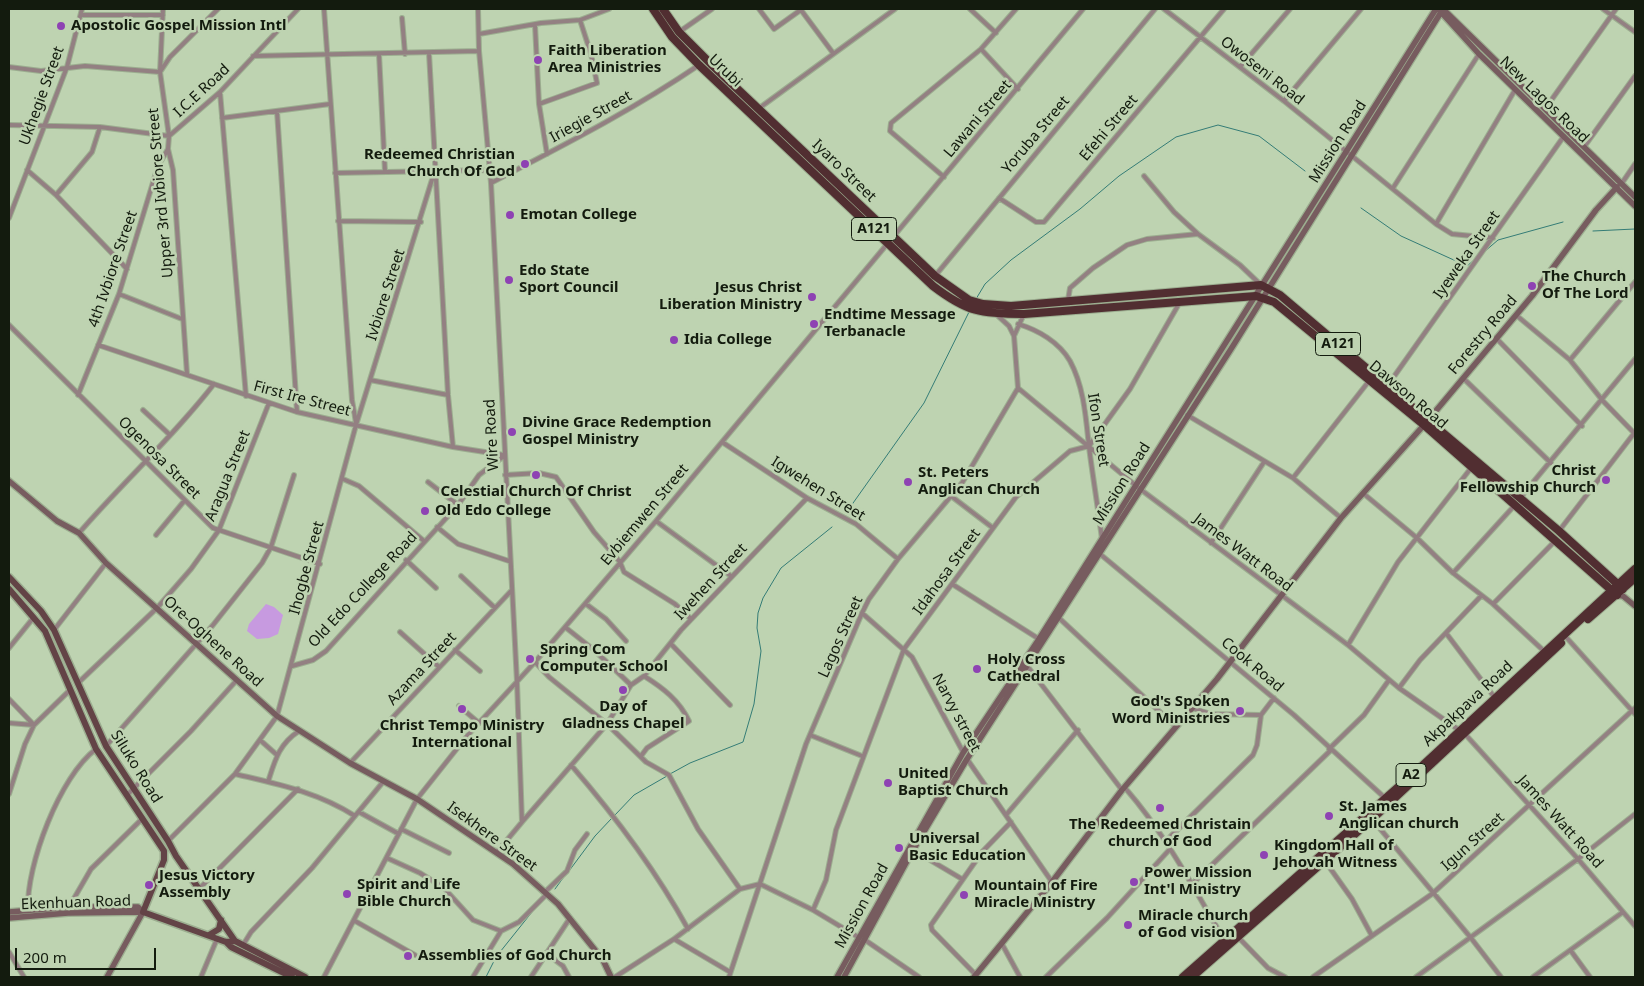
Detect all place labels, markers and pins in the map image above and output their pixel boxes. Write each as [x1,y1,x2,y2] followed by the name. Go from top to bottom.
[71,17,287,35] place label: Apostolic Gospel Mission Intl
[55,20,67,32] marker: Apostolic Gospel Mission Intl
[548,42,667,77] place label: Faith Liberation Area Ministries
[532,54,544,66] marker: Faith Liberation Area Ministries
[364,146,515,181] place label: Redeemed Christian Church Of God
[519,158,531,170] marker: Redeemed Christian Church Of God
[520,206,637,224] place label: Emotan College
[504,209,516,221] marker: Emotan College
[519,262,618,297] place label: Edo State Sport Council
[1542,268,1628,303] place label: The Church Of The Lord
[503,274,515,286] marker: Edo State Sport Council
[659,279,802,314] place label: Jesus Christ Liberation Ministry
[1526,280,1538,292] marker: The Church Of The Lord
[806,291,818,303] marker: Jesus Christ Liberation Ministry
[824,306,956,341] place label: Endtime Message Terbanacle
[808,318,820,330] marker: Endtime Message Terbanacle
[684,331,772,349] place label: Idia College
[668,334,680,346] marker: Idia College
[522,414,711,449] place label: Divine Grace Redemption Gospel Ministry
[506,426,518,438] marker: Divine Grace Redemption Gospel Ministry
[1460,462,1596,497] place label: Christ Fellowship Church
[918,464,1040,499] place label: St. Peters Anglican Church
[530,469,542,481] marker: Celestial Church Of Christ
[1600,474,1612,486] marker: Christ Fellowship Church
[902,476,914,488] marker: St. Peters Anglican Church
[441,483,631,501] place label: Celestial Church Of Christ
[435,502,551,520] place label: Old Edo College
[419,505,431,517] marker: Old Edo College
[540,641,668,676] place label: Spring Com Computer School
[987,651,1065,686] place label: Holy Cross Cathedral
[524,653,536,665] marker: Spring Com Computer School
[971,663,983,675] marker: Holy Cross Cathedral
[617,684,629,696] marker: Day of Gladness Chapel
[1112,693,1230,728] place label: God's Spoken Word Ministries
[562,698,684,733] place label: Day of Gladness Chapel
[456,703,468,715] marker: Christ Tempo Ministry International
[1234,705,1246,717] marker: God's Spoken Word Ministries
[380,717,544,752] place label: Christ Tempo Ministry International
[898,765,1008,800] place label: United Baptist Church
[882,777,894,789] marker: United Baptist Church
[1339,798,1459,833] place label: St. James Anglican church
[1154,802,1166,814] marker: The Redeemed Christain church of God
[1323,810,1335,822] marker: St. James Anglican church
[1069,816,1251,851] place label: The Redeemed Christain church of God
[909,830,1026,865] place label: Universal Basic Education
[1274,837,1397,872] place label: Kingdom Hall of Jehovah Witness
[893,842,905,854] marker: Universal Basic Education
[1258,849,1270,861] marker: Kingdom Hall of Jehovah Witness
[1144,864,1252,899] place label: Power Mission Int'l Ministry
[159,867,255,902] place label: Jesus Victory Assembly
[357,876,461,911] place label: Spirit and Life Bible Church
[1128,876,1140,888] marker: Power Mission Int'l Ministry
[974,877,1098,912] place label: Mountain of Fire Miracle Ministry
[143,879,155,891] marker: Jesus Victory Assembly
[341,888,353,900] marker: Spirit and Life Bible Church
[958,889,970,901] marker: Mountain of Fire Miracle Ministry
[1138,907,1248,942] place label: Miracle church of God vision
[1122,919,1134,931] marker: Miracle church of God vision
[418,947,612,965] place label: Assemblies of God Church
[402,950,414,962] marker: Assemblies of God Church

